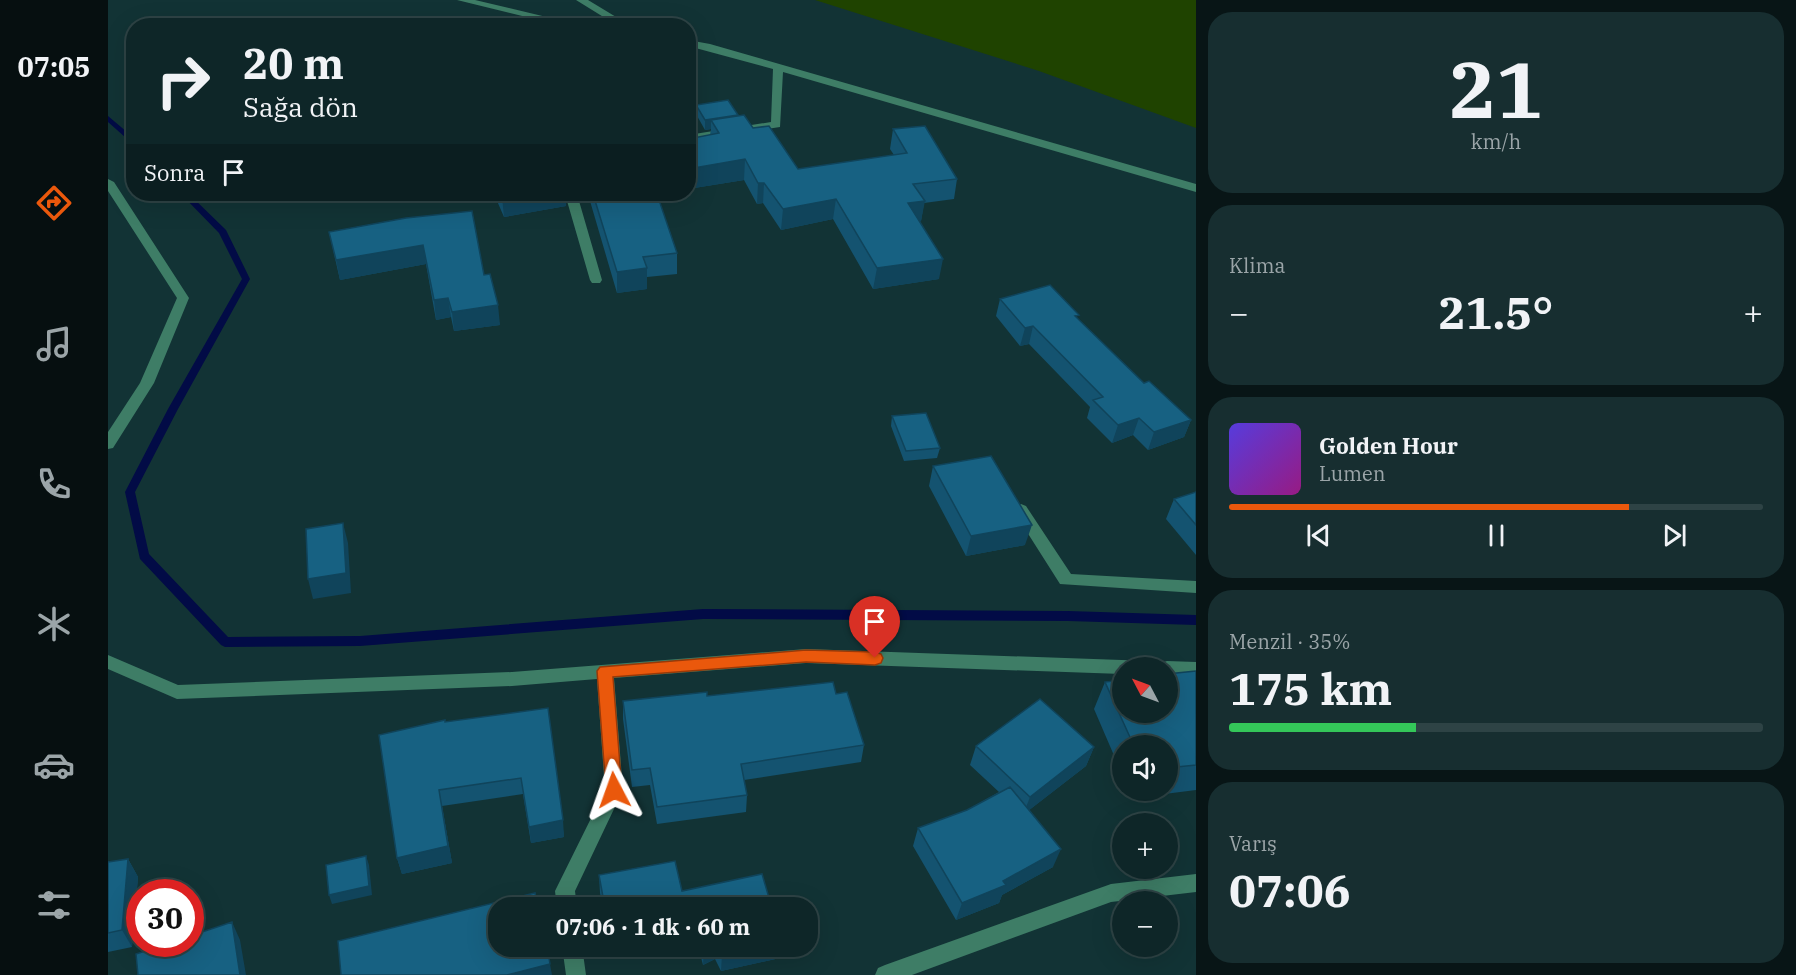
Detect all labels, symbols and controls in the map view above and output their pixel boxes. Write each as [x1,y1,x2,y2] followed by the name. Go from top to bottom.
[243,36,344,91] text: 20 m
[1449,38,1543,139] text: 21
[144,42,222,120] icon: right
[18,49,90,84] text: 07:05
[243,89,358,124] text: Sağa dön
[1471,128,1521,155] text: km/h
[217,156,250,189] icon: arrive
[144,158,205,187] text: Sonra
[33,182,75,224] icon: directions
[1229,252,1285,279] text: Klima
[1439,283,1553,341] text: 21.5°
[1229,291,1249,334] text: −
[1743,291,1763,334] text: +
[33,323,75,365] icon: music
[1319,431,1458,460] text: Golden Hour
[1319,460,1386,487] text: Lumen
[33,463,75,505] icon: phone
[1302,519,1335,552] icon: previous
[1480,519,1513,552] icon: pause
[1658,519,1691,552] icon: next
[849,596,900,658] pin
[33,603,75,645] icon: climate
[858,605,891,638] icon: arrive
[1229,628,1350,655] text: Menzil · 35%
[1112,657,1178,723] north arrow
[1112,657,1178,957] map controls
[1229,659,1392,717] text: 175 km
[1112,735,1178,801] button: sound
[33,744,75,786] icon: car
[582,758,646,822] position arrow
[1112,813,1178,879] button: +
[1229,830,1277,857] text: Varış
[1229,861,1351,919] text: 07:06
[126,879,204,957] speed limit sign: 30
[33,884,75,926] icon: filters
[1112,891,1178,957] button: −
[556,912,750,941] text: 07:06 · 1 dk · 60 m

